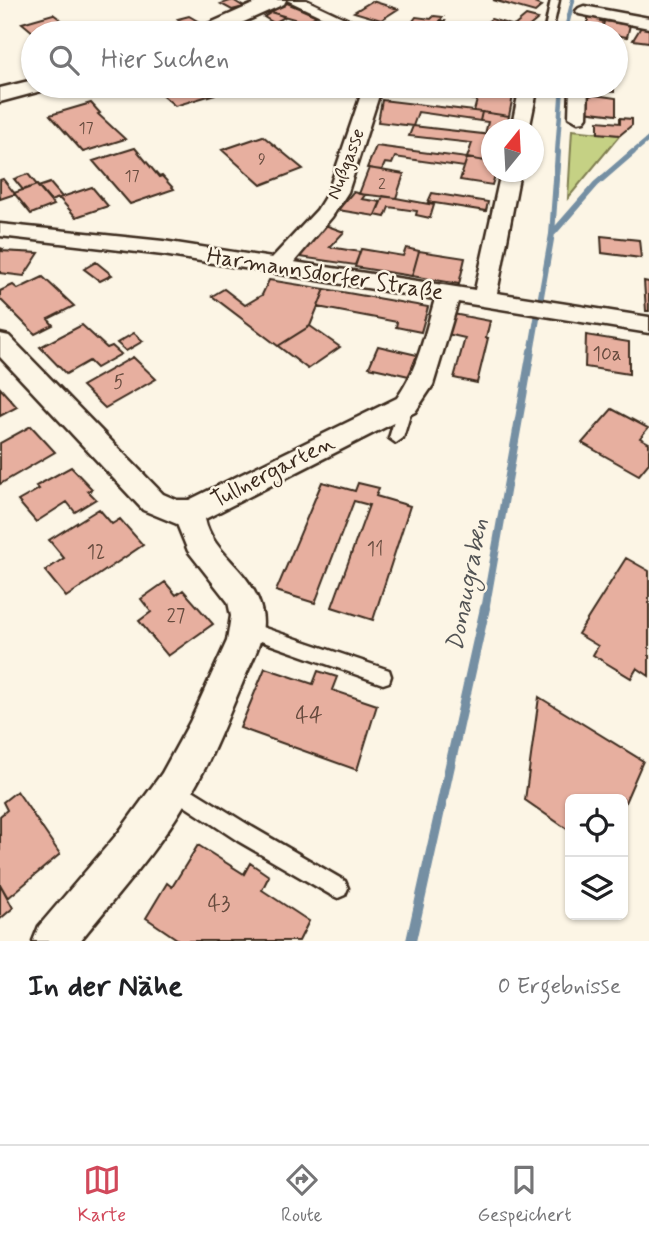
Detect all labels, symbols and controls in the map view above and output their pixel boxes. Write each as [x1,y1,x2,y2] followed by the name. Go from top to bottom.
[21,21,628,98] search box
[45,41,83,79] icon: search
[101,43,229,77] text: Hier suchen
[78,118,94,139] house number: 17
[481,119,544,182] north arrow
[321,125,372,203] street label: Nußgasse
[258,149,266,170] house number: 9
[124,166,140,187] house number: 17
[378,174,386,195] house number: 2
[205,241,445,309] street label: Harmannsdorfer Straße
[592,342,622,367] house number: 10a
[113,370,125,395] house number: 5
[206,428,341,518] street label: Tullnergarten
[440,516,498,654] water label: Donaugraben
[367,537,383,562] house number: 11
[87,540,105,565] house number: 12
[167,604,185,629] house number: 27
[295,701,323,731] house number: 44
[565,794,628,920] map controls
[565,794,628,857] button: locate
[565,857,628,920] button: layers
[207,889,231,919] house number: 43
[28,967,183,1006] text: In der Nähe
[498,972,621,1002] text: 0 Ergebnisse
[77,1161,126,1228] tab: Karte
[281,1161,322,1228] tab: Route
[477,1161,572,1228] tab: Gespeichert

